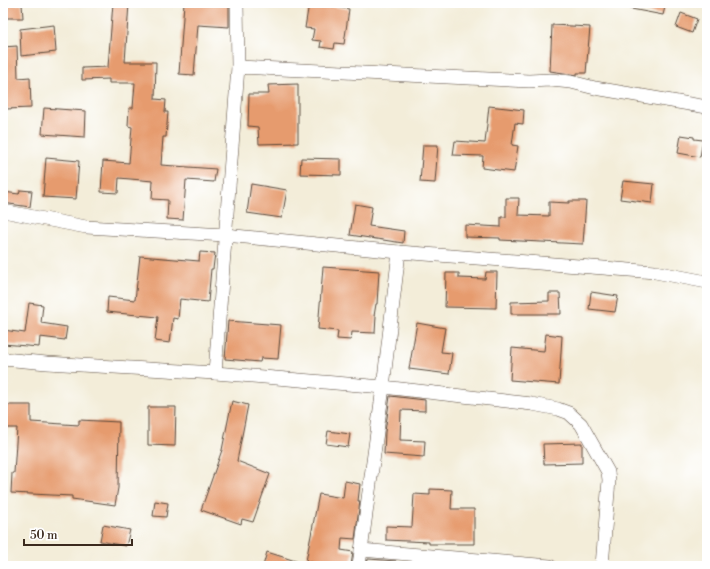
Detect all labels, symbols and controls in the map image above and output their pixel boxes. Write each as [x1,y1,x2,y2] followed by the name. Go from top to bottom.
[24,521,132,547] scale bar
[30,528,58,543] text: 50 m

